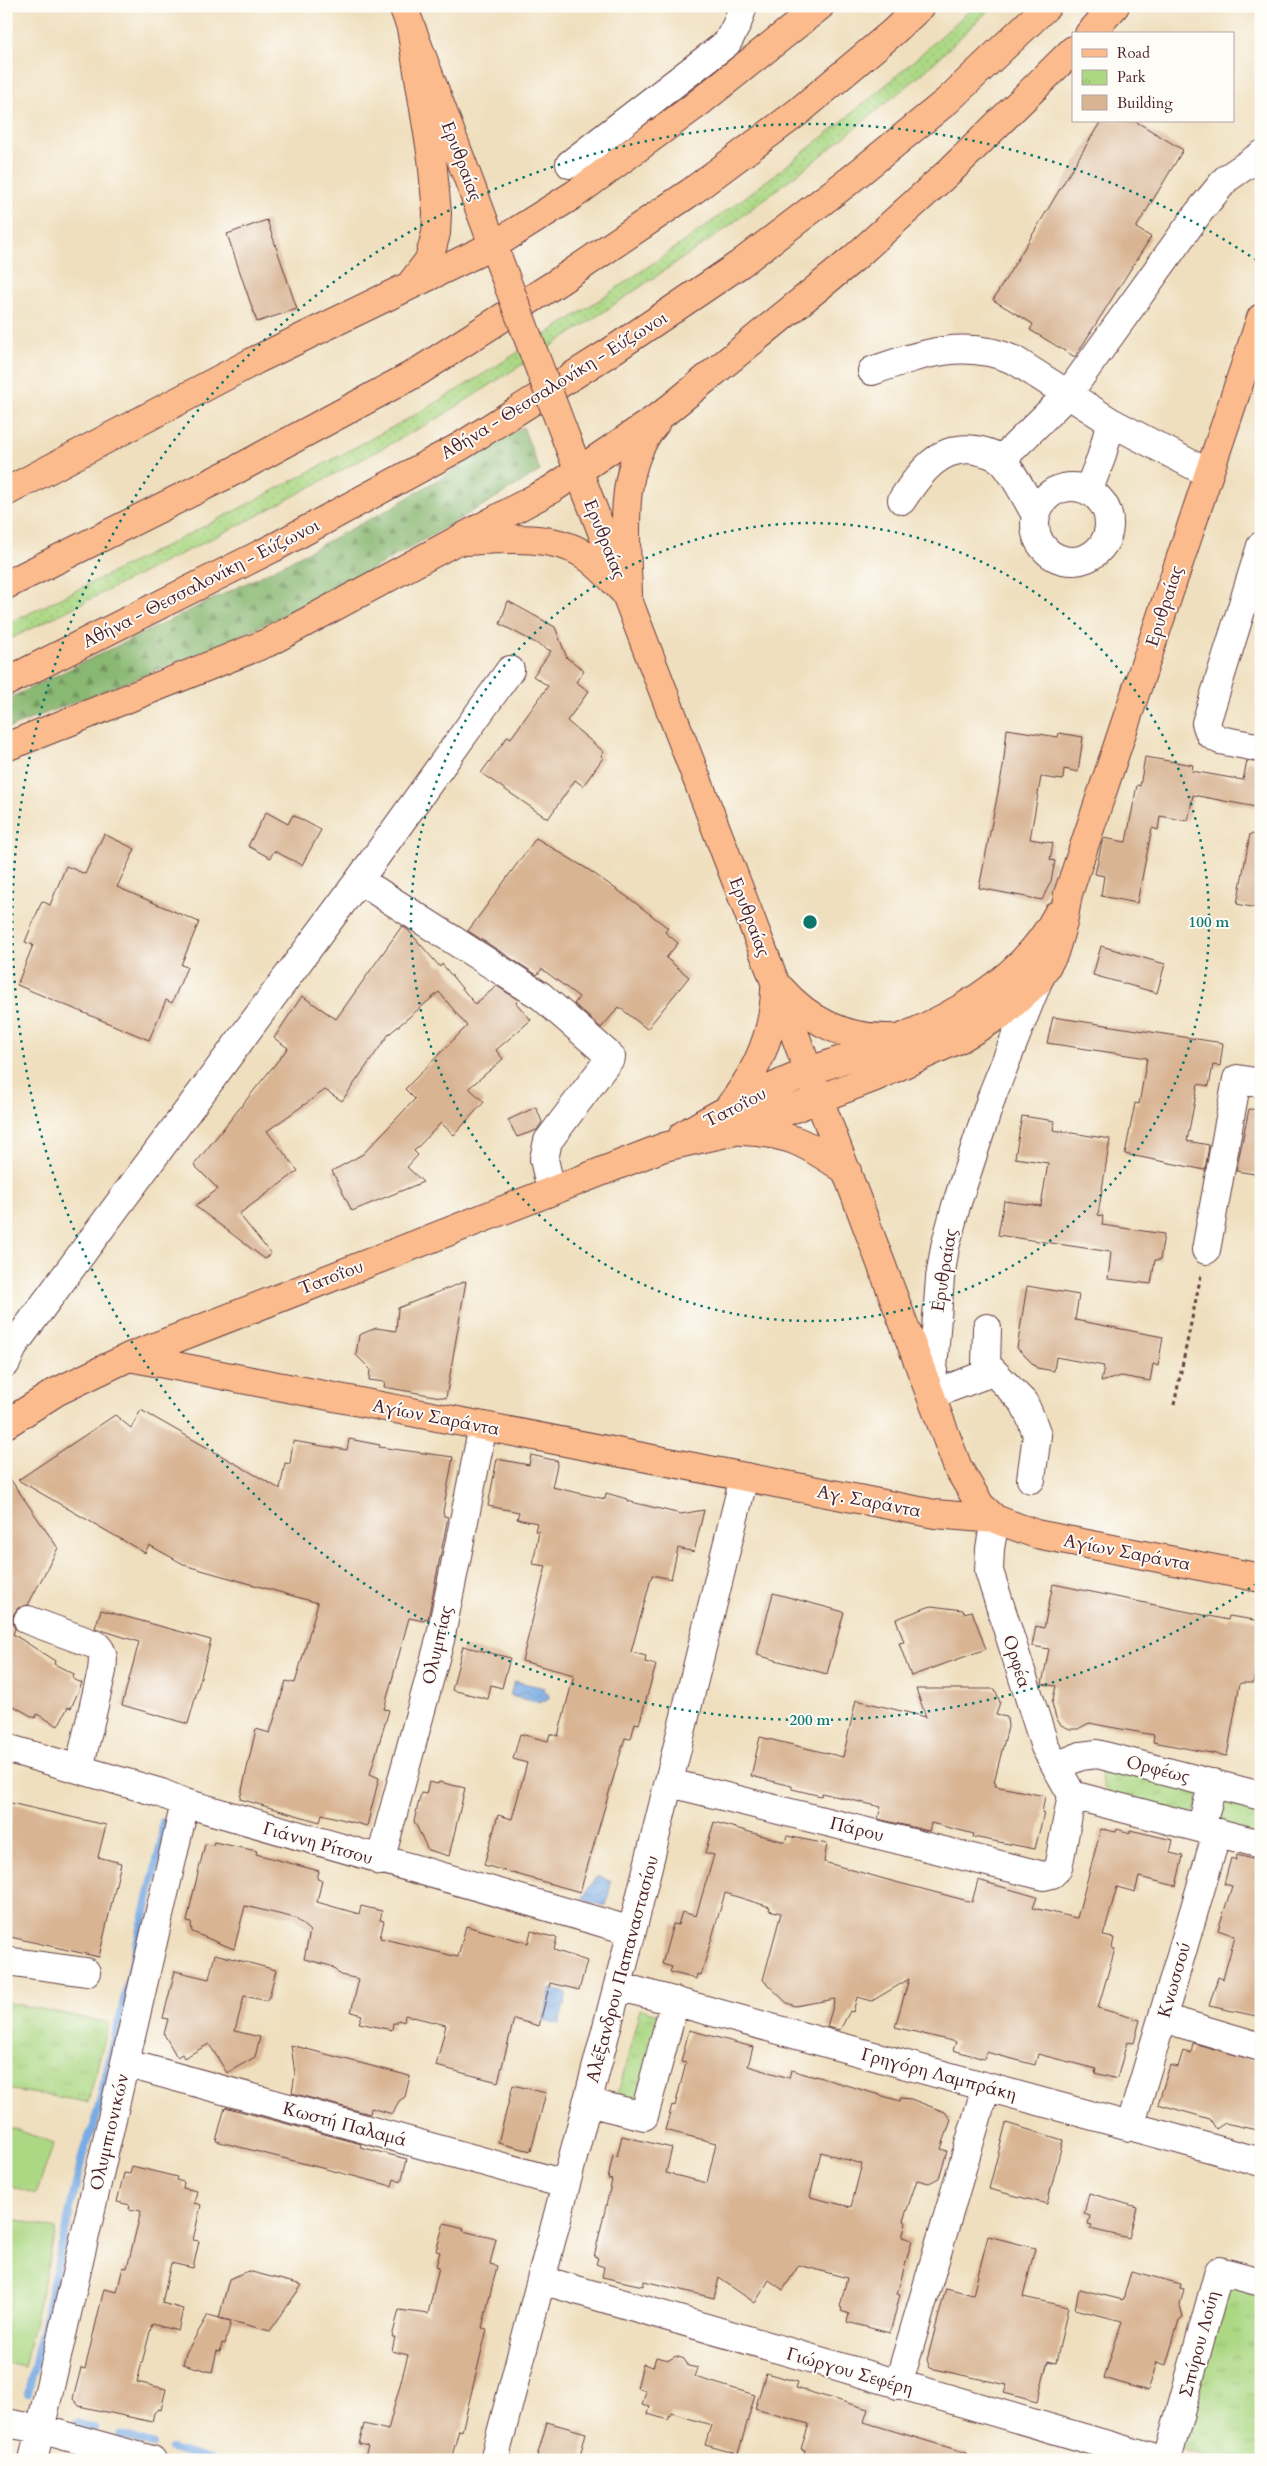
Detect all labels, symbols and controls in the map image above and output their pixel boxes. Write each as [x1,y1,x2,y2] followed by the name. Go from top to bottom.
[1072,32,1234,122] legend
[1117,43,1150,63] text: Road
[1117,67,1146,87] text: Park
[1117,93,1173,113] text: Building
[435,118,488,205] street label: Ερυθραίας
[436,305,673,466] street label: Αθήνα - Θεσσαλονίκη - Εύζωνοι
[577,496,632,583] street label: Ερυθραίας
[78,512,324,654] street label: Αθήνα - Θεσσαλονίκη - Εύζωνοι
[1140,562,1189,650] street label: Ερυθραίας
[723,874,776,961] street label: Ερυθραίας
[1189,912,1230,932] text: 100 m
[801,913,819,931] centre of rings
[700,1081,771,1134] street label: Τατοΐου
[926,1226,963,1313] street label: Ερυθραίας
[295,1254,367,1301] street label: Τατοΐου
[371,1393,501,1442] street label: Αγίων Σαράντα
[815,1479,923,1524] street label: Αγ. Σαράντα
[1062,1528,1192,1577] street label: Αγίων Σαράντα
[416,1603,459,1687] street label: Ολυμπίας
[996,1632,1037,1691] street label: Ορφέα
[790,1710,831,1730] text: 200 m
[1123,1750,1193,1790] street label: Ορφέως
[827,1811,886,1848] street label: Πάρου
[260,1816,376,1871] street label: Γιάννη Ρίτσου
[580,1853,665,2085] street label: Αλέξανδρου Παπαναστασίου
[1152,1939,1197,2021] street label: Κνωσσού
[859,2042,1019,2107] street label: Γρηγόρη Λαμπράκη
[84,2071,135,2193] street label: Ολυμπιονικών
[280,2096,410,2153] street label: Κωστή Παλαμά
[1173,2288,1226,2400] street label: Σπύρου Λούη
[784,2341,916,2401] street label: Γιώργου Σεφέρη

